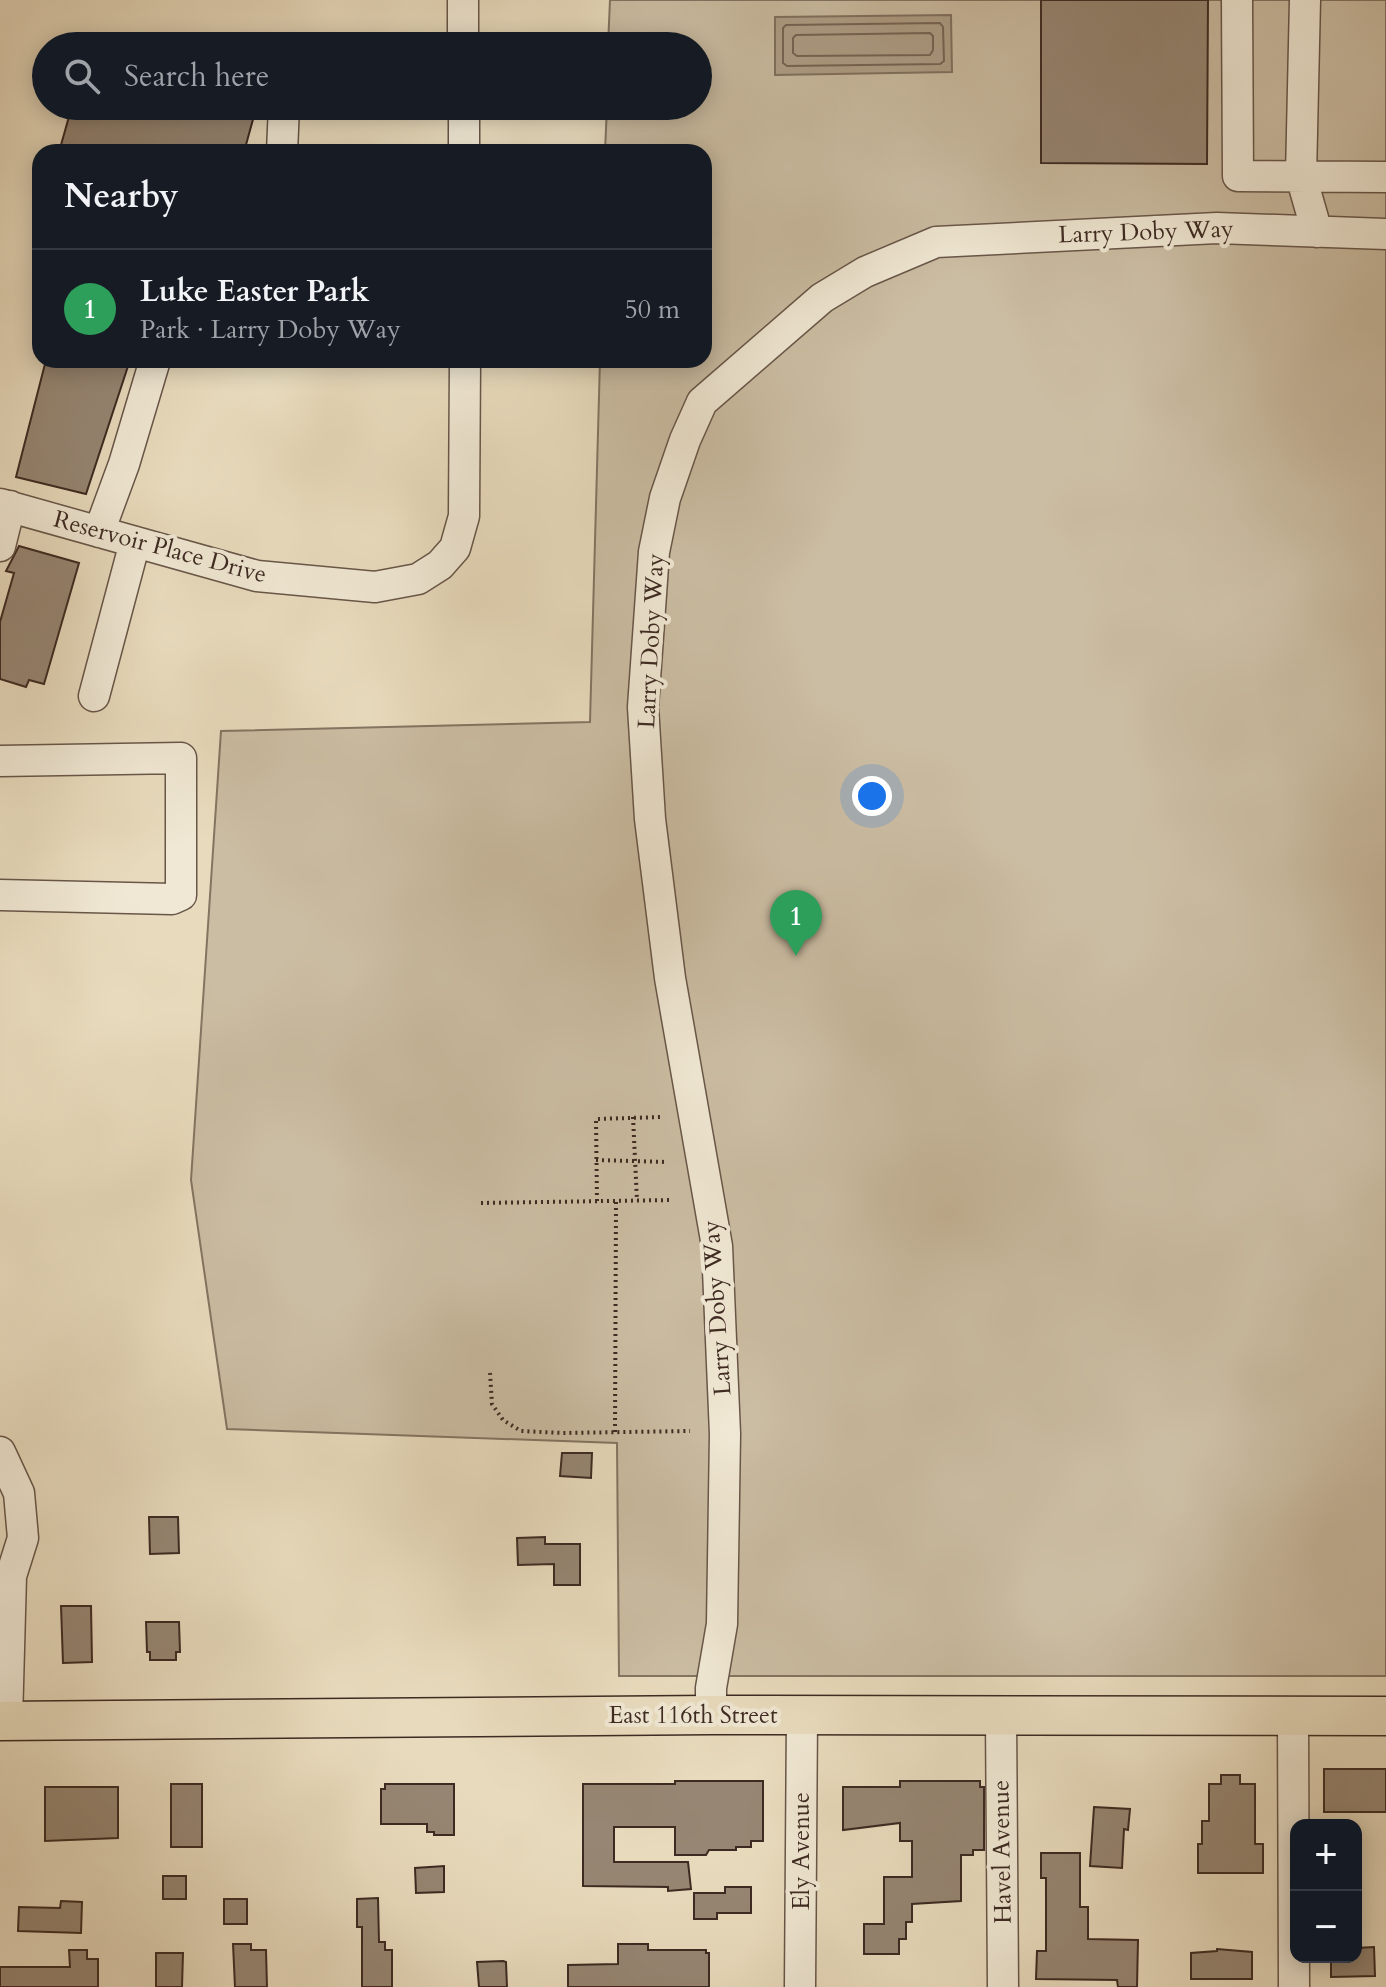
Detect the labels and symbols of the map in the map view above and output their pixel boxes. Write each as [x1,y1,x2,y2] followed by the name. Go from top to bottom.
[1058,212,1235,252] street label: Larry Doby Way
[50,503,270,591] street label: Reservoir Place Drive
[630,552,672,730] street label: Larry Doby Way
[852,776,892,816] your location
[770,890,822,956] pin: 1
[694,1219,740,1397] street label: Larry Doby Way
[608,1699,778,1732] street label: East 116th Street
[984,1780,1020,1924] street label: Havel Avenue
[785,1792,818,1910] street label: Ely Avenue

